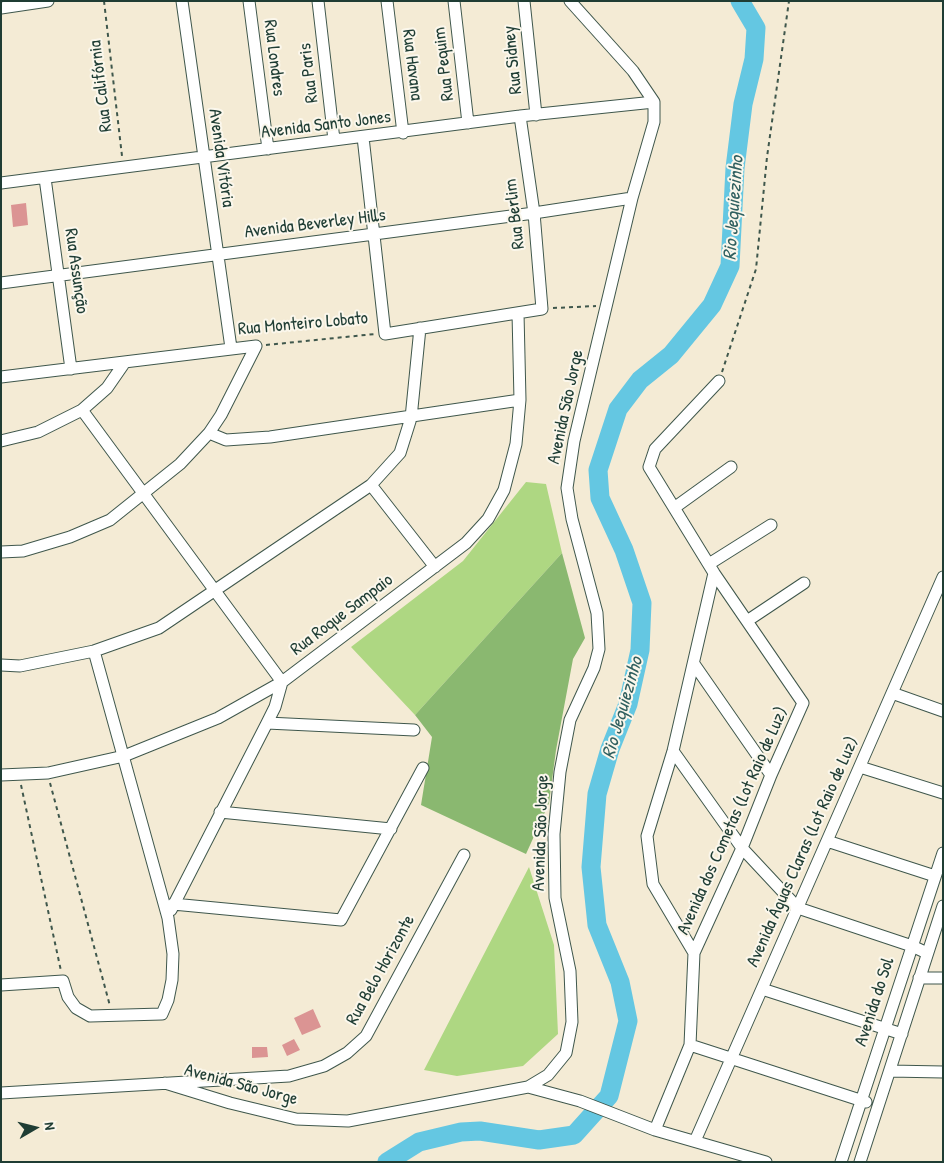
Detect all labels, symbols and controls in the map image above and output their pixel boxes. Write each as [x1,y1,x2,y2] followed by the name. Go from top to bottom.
[259,19,289,97] street label: Rua Londres
[499,25,527,95] street label: Rua Sidney
[429,26,459,102] street label: Rua Pequim
[397,28,427,102] street label: Rua Havana
[85,39,117,133] street label: Rua Califórnia
[295,42,323,104] street label: Rua Paris
[260,106,392,144] street label: Avenida Santo Jones
[203,107,239,209] street label: Avenida Vitória
[719,155,749,261] water label: Rio Jequiezinho
[500,178,530,250] street label: Rua Berlim
[243,205,387,243] street label: Avenida Beverley Hills
[59,227,93,315] street label: Rua Assunção
[237,308,369,340] street label: Rua Monteiro Lobato
[543,348,589,466] street label: Avenida São Jorge
[287,570,397,660] street label: Rua Roque Sampaio
[598,655,648,761] water label: Rio Jequiezinho
[673,704,793,938] street label: Avenida dos Cometas (Lot Raio de Luz)
[742,733,864,971] street label: Avenida Águas Claras (Lot Raio de Luz)
[528,775,554,891] street label: Avenida São Jorge
[342,911,420,1029] street label: Rua Belo Horizonte
[850,955,900,1049] street label: Avenida do Sol
[182,1060,300,1110] street label: Avenida São Jorge
[10,1103,60,1153] north arrow
[40,1121,60,1131] text: N

